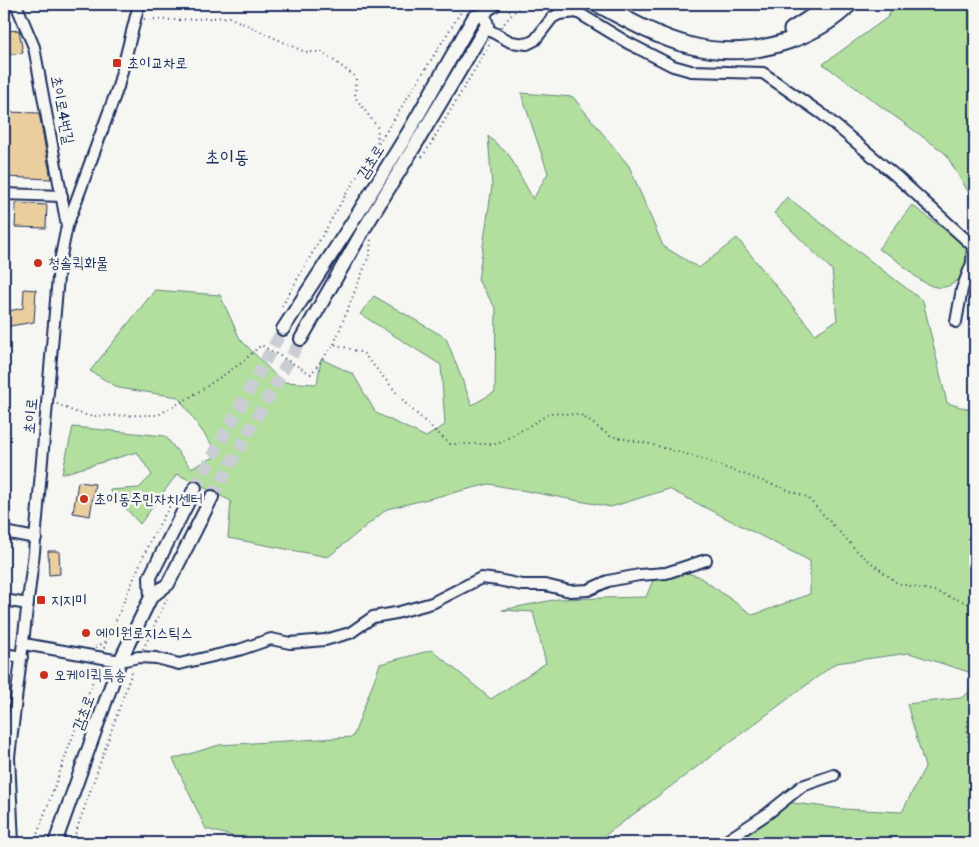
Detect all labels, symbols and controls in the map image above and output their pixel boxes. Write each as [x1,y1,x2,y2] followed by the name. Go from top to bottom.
[127,54,187,73] place label: 초이교차로
[111,57,123,69] marker: 초이교차로
[46,74,78,146] street label: 초이로4번길
[353,142,389,182] street label: 감초로
[205,147,249,168] district label: 초이동
[48,254,108,273] place label: 청솔퀵화물
[32,257,44,269] marker: 청솔퀵화물
[20,397,42,435] street label: 초이로
[94,490,203,509] place label: 초이동주민자치센터
[78,493,90,505] marker: 초이동주민자치센터
[51,591,87,610] place label: 지지미
[35,594,47,606] marker: 지지미
[96,624,193,643] place label: 에이원로지스틱스
[80,627,92,639] marker: 에이원로지스틱스
[54,666,126,685] place label: 오케이퀵특송
[38,669,50,681] marker: 오케이퀵특송
[69,693,99,733] street label: 감초로

